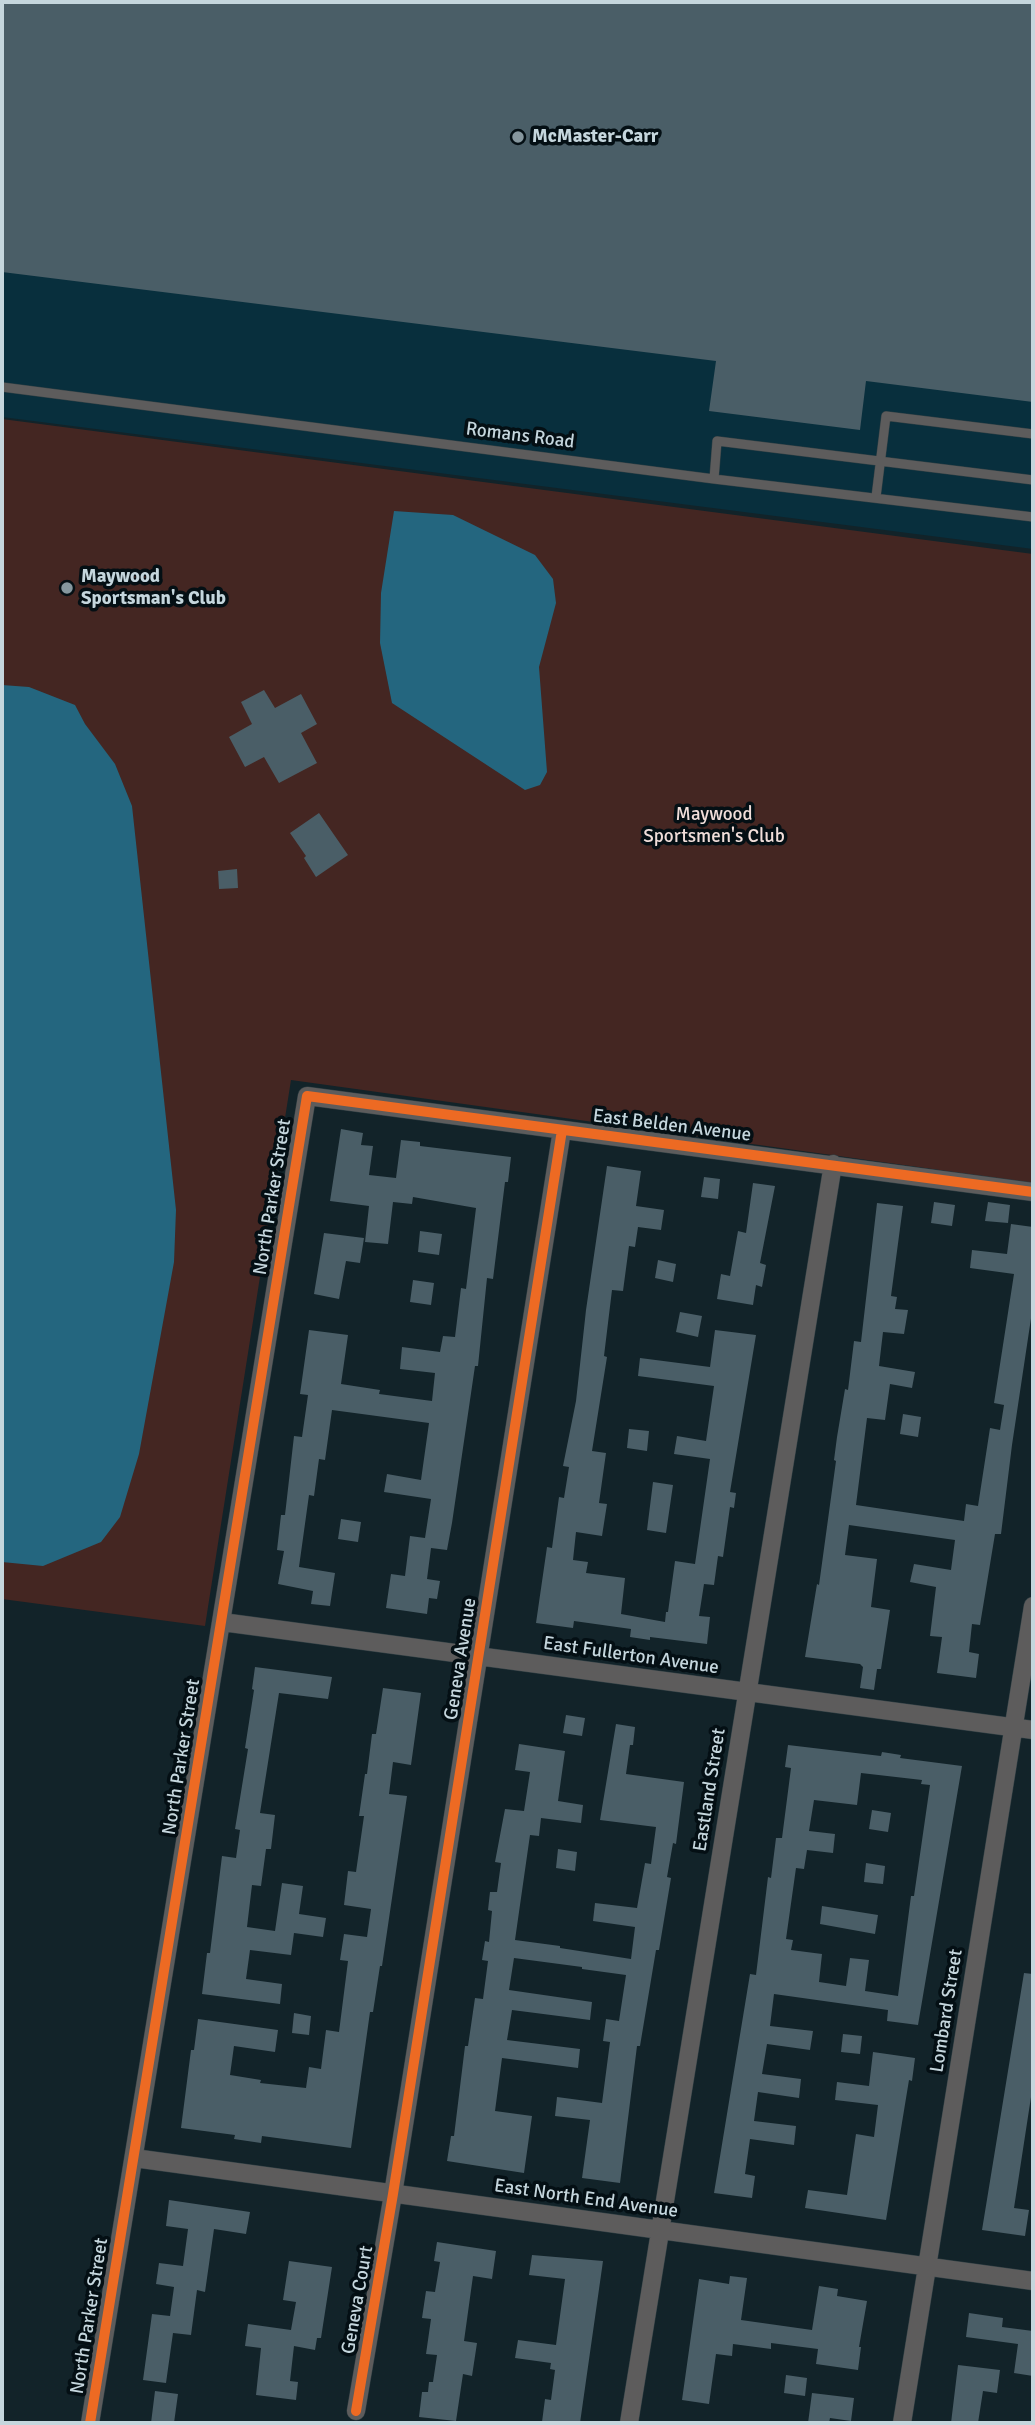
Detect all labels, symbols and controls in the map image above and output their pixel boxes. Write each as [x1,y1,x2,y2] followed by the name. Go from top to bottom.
[532,126,658,148] place label: McMaster-Carr
[510,129,526,145] marker: McMaster-Carr
[464,418,576,454] street label: Romans Road
[81,566,226,610] place label: Maywood Sportsman's Club
[59,580,75,596] marker: Maywood Sportsman's Club
[643,804,785,848] park label: Maywood Sportsmen's Club
[591,1105,753,1147] street label: East Belden Avenue
[249,1117,297,1277] street label: North Parker Street
[440,1596,482,1722] street label: Geneva Avenue
[542,1632,720,1680] street label: East Fullerton Avenue
[158,1677,206,1837] street label: North Parker Street
[689,1727,731,1853] street label: Eastland Street
[926,1948,968,2074] street label: Lombard Street
[493,2175,679,2223] street label: East North End Avenue
[66,2236,114,2396] street label: North Parker Street
[337,2244,379,2356] street label: Geneva Court

